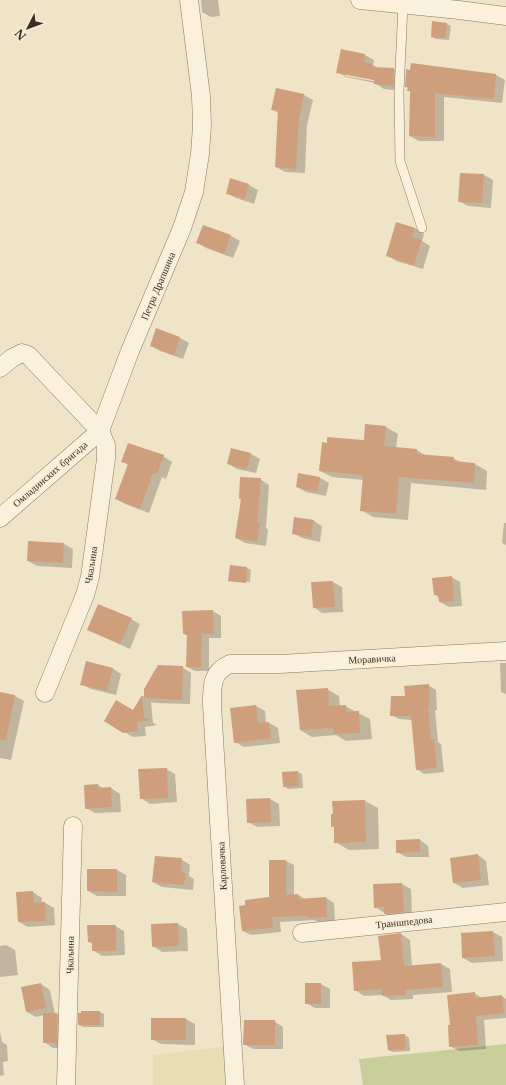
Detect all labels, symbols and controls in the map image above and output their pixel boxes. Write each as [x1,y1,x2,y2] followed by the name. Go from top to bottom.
[8,8,48,48] north arrow
[11,26,29,43] text: N
[138,249,178,322] street label: Петра Драпшина
[10,438,90,510] street label: Омладинских бригада
[82,545,100,585] street label: Чкаљина
[348,651,397,667] street label: Моравичка
[214,841,230,891] street label: Карловачка
[375,912,434,931] street label: Траншпедова
[63,935,77,974] street label: Чкаљина

